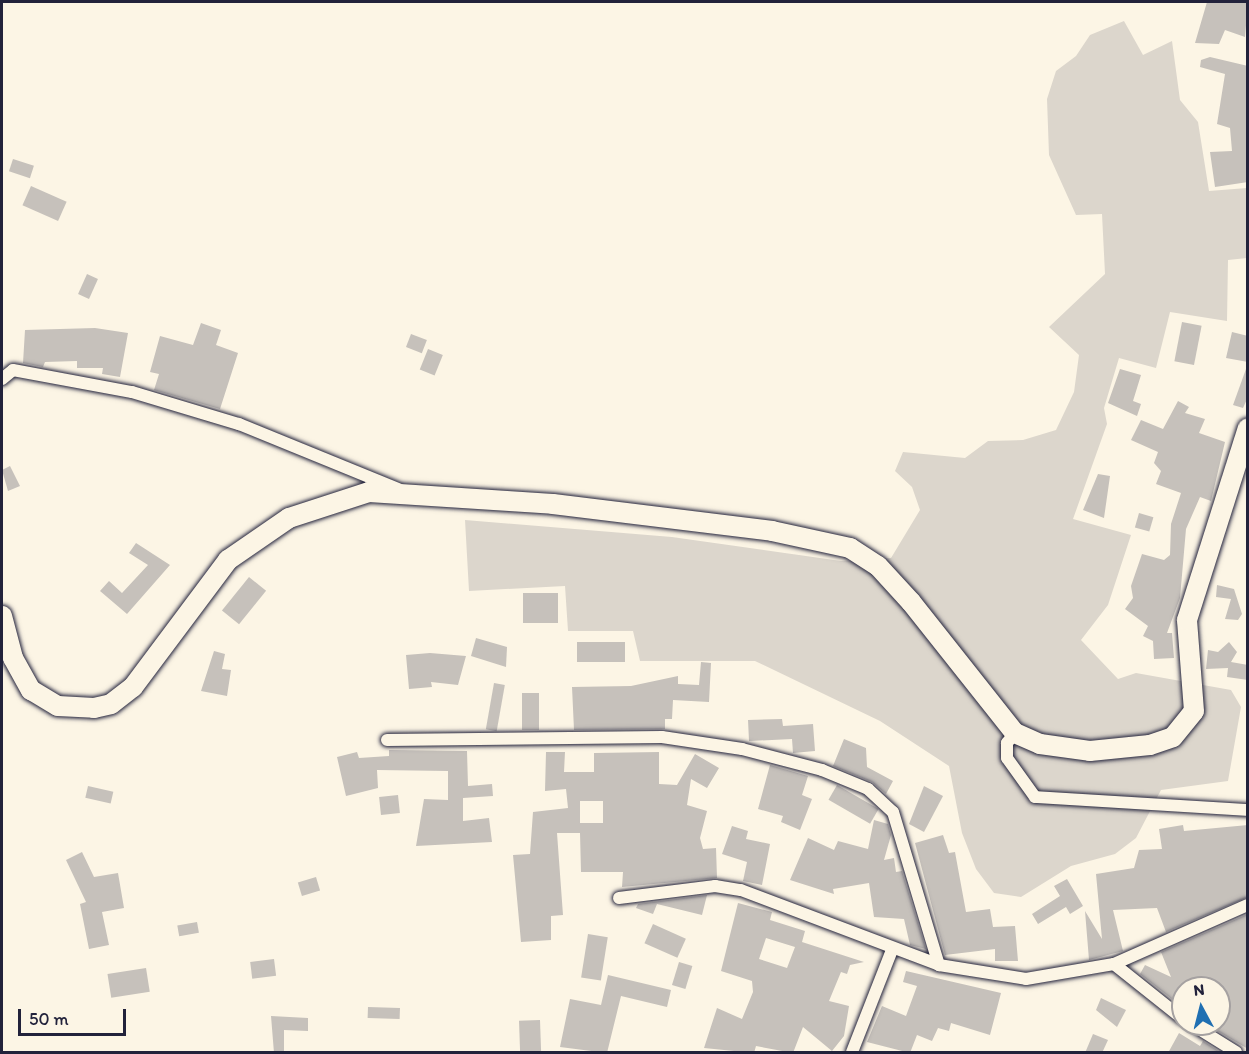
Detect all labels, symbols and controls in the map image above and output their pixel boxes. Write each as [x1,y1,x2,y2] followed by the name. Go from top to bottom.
[1171,976,1231,1036] north arrow
[1192,980,1206,1000] text: N
[21,997,129,1035] scale bar
[29,1008,69,1030] text: 50 m

